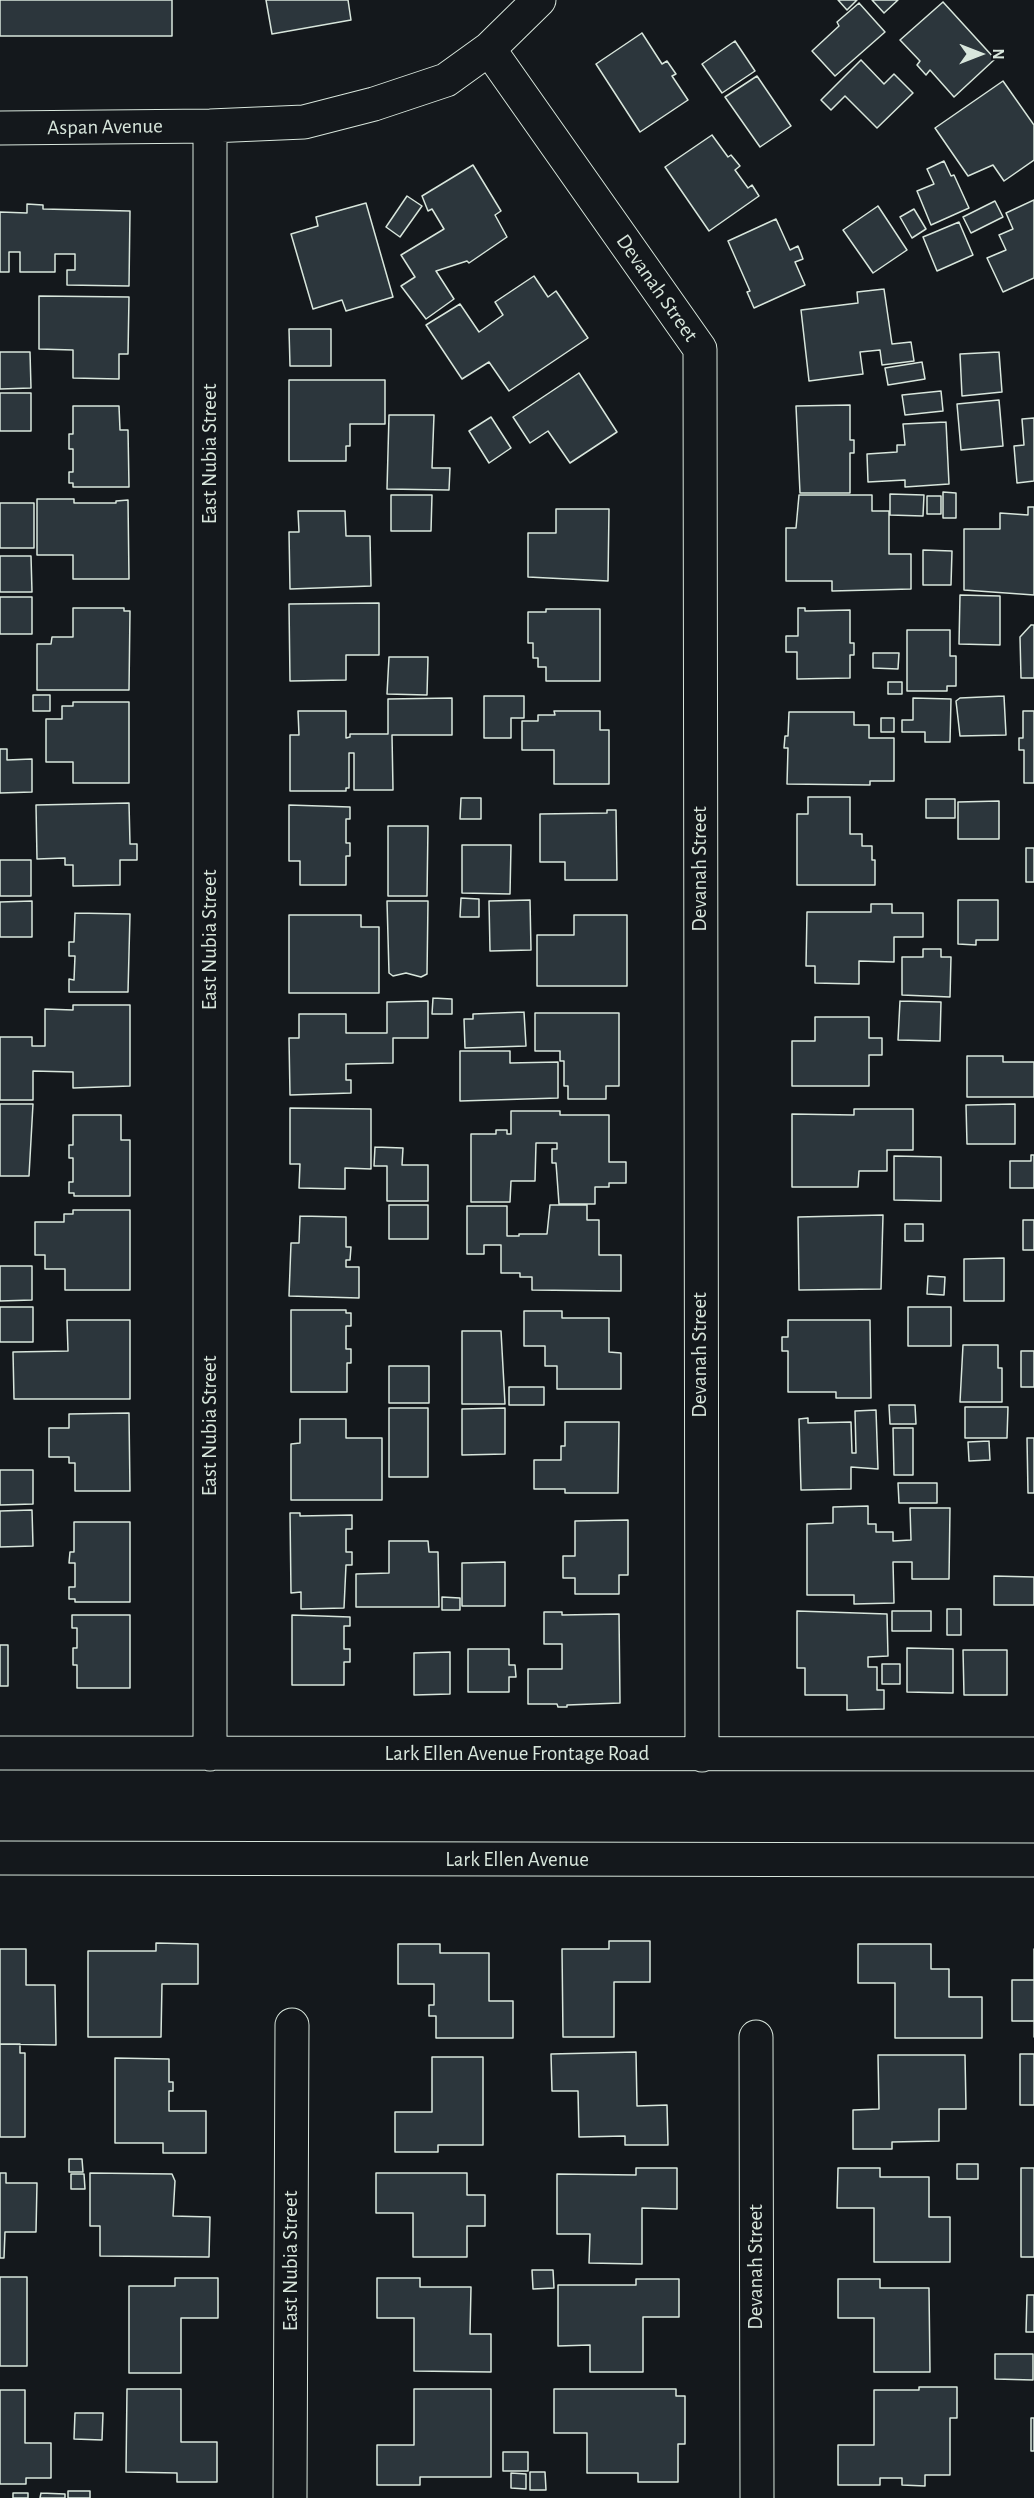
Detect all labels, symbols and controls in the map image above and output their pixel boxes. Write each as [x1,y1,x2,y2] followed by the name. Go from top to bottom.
[950,24,1010,84] north arrow
[990,48,1006,60] text: N
[47,113,163,141] street label: Aspan Avenue
[611,229,703,347] street label: Devanah Street
[197,384,223,524] street label: East Nubia Street
[687,806,713,932] street label: Devanah Street
[197,870,223,1010] street label: East Nubia Street
[687,1292,713,1418] street label: Devanah Street
[197,1356,223,1496] street label: East Nubia Street
[385,1741,649,1767] street label: Lark Ellen Avenue Frontage Road
[445,1847,589,1873] street label: Lark Ellen Avenue
[278,2191,304,2331] street label: East Nubia Street
[743,2204,769,2330] street label: Devanah Street

